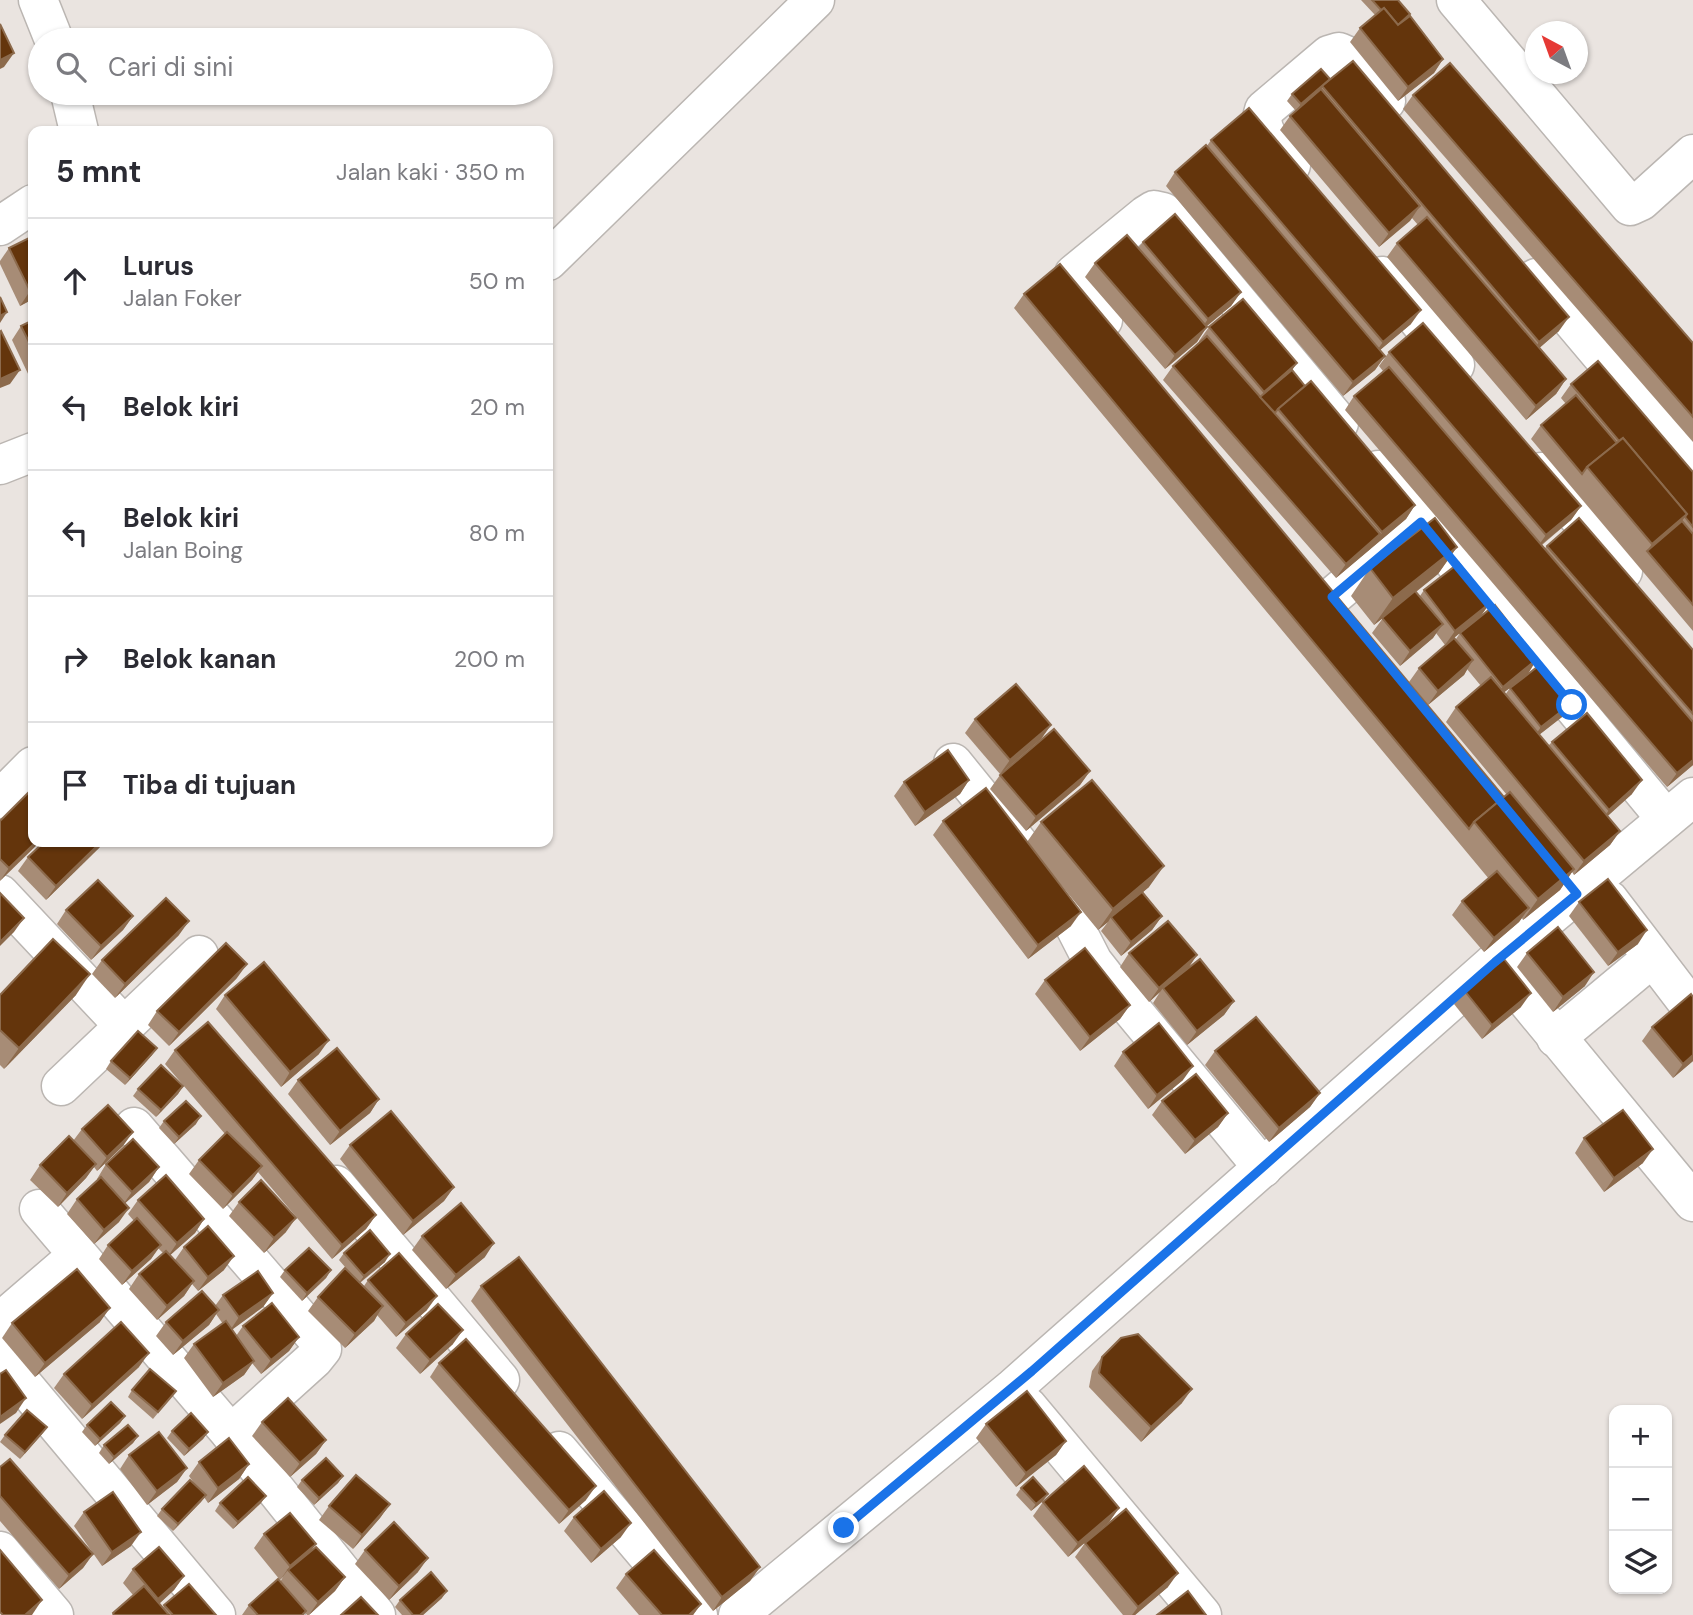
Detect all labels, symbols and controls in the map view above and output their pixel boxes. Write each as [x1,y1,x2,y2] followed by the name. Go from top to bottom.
[1525,21,1588,84] north arrow
[28,28,553,105] search box
[52,48,90,86] icon: search
[108,50,233,84] text: Cari di sini
[56,152,141,191] text: 5 mnt
[336,157,525,187] text: Jalan kaki · 350 m
[123,249,194,283] text: Lurus
[56,262,94,300] icon: ahead
[469,266,525,296] text: 50 m
[123,283,242,313] text: Jalan Foker
[56,388,94,426] icon: left
[123,390,239,424] text: Belok kiri
[470,392,525,422] text: 20 m
[123,501,239,535] text: Belok kiri
[56,514,94,552] icon: left
[469,518,525,548] text: 80 m
[123,535,243,565] text: Jalan Boing
[56,640,94,678] icon: right
[123,642,276,676] text: Belok kanan
[454,644,525,674] text: 200 m
[1556,689,1587,720] route start
[56,766,94,804] icon: arrive
[123,768,296,802] text: Tiba di tujuan
[1609,1405,1672,1594] map controls
[1609,1405,1672,1468] button: +
[1609,1468,1672,1531] button: −
[828,1512,859,1543] route end
[1609,1531,1672,1594] button: layers

